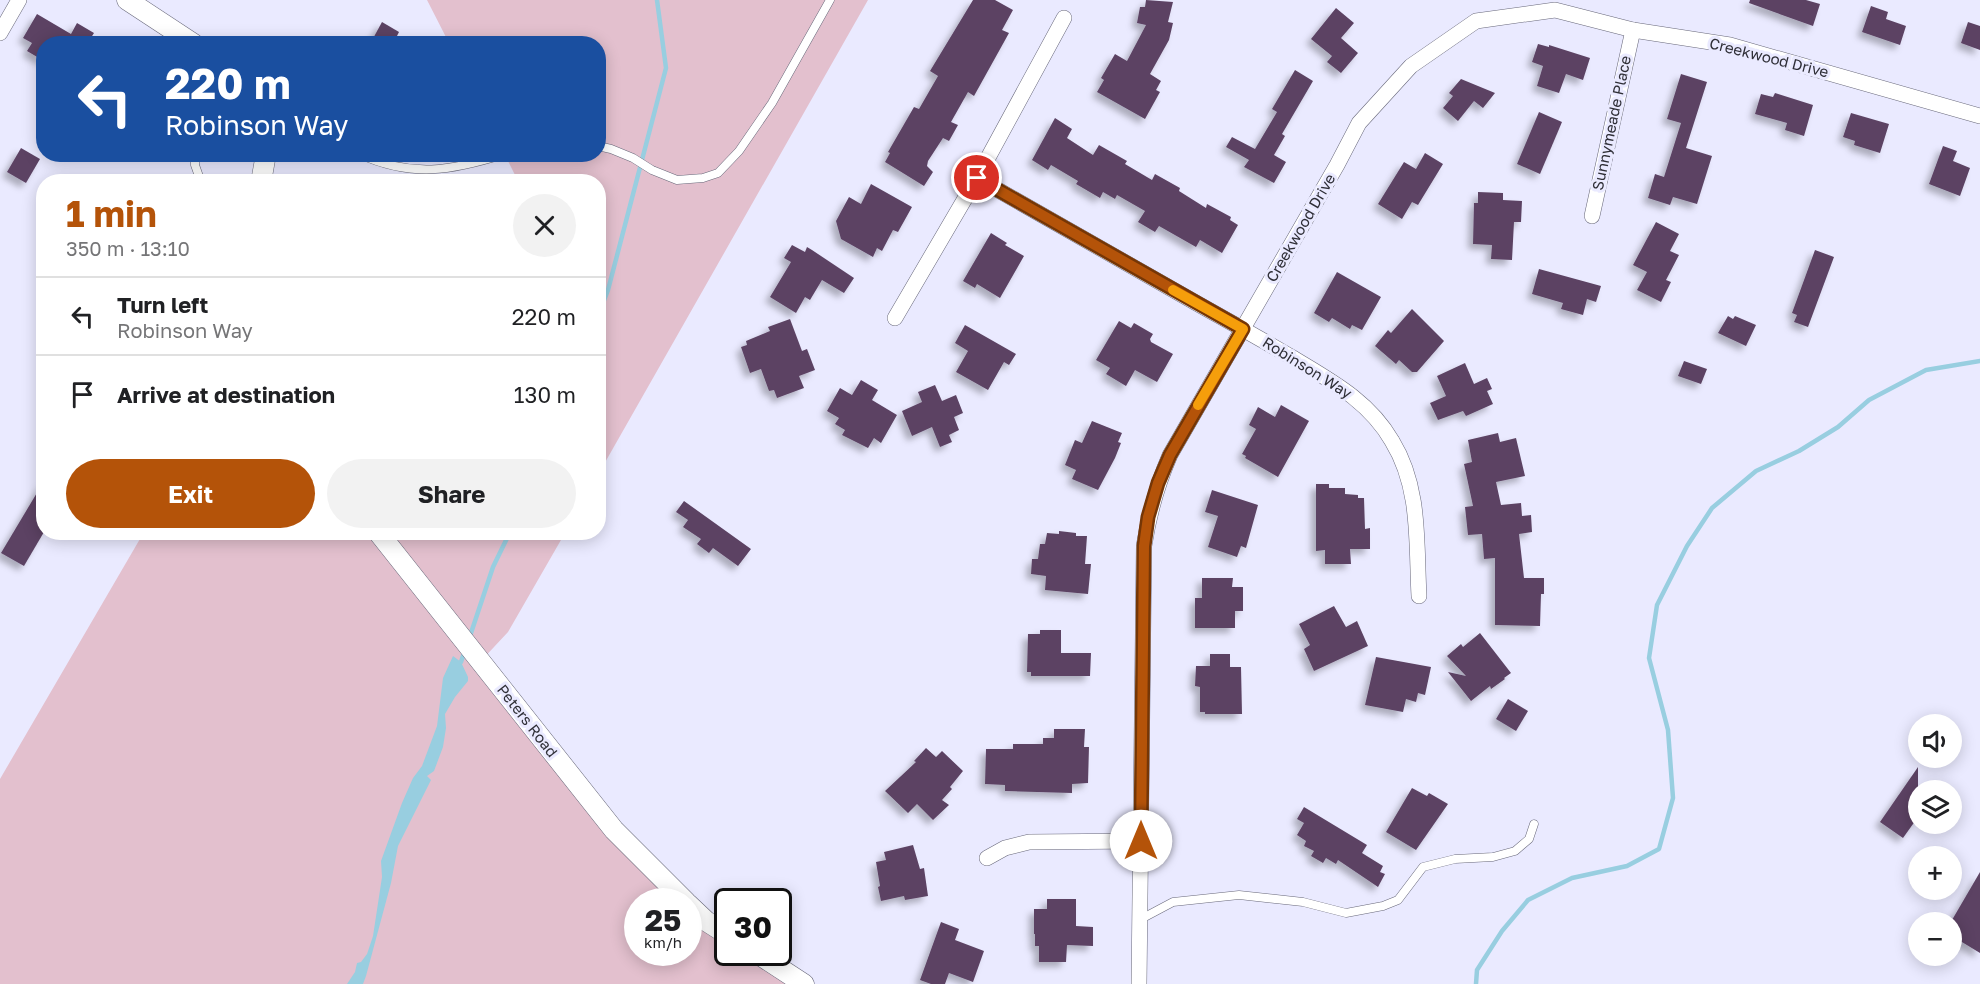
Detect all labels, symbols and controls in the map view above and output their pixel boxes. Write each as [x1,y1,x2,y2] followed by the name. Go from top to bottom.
[1708,34,1831,81] street label: Creekwood Drive
[1588,53,1634,192] street label: Sunnymeade Place
[165,58,291,108] text: 220 m
[66,60,144,138] icon: left
[165,109,348,141] text: Robinson Way
[951,152,1002,203] pin
[960,161,993,194] icon: arrive
[1262,170,1339,285] street label: Creekwood Drive
[66,192,157,235] text: 1 min
[513,194,576,257] button: close
[66,236,190,260] text: 350 m · 13:10
[117,291,208,318] text: Turn left
[66,300,99,333] icon: left
[512,303,576,330] text: 220 m
[117,318,253,342] text: Robinson Way
[1260,333,1356,402] street label: Robinson Way
[66,378,99,411] icon: arrive
[117,381,335,408] text: Arrive at destination
[514,381,576,408] text: 130 m
[66,459,315,528] button: Exit
[327,459,576,528] button: Share
[494,680,562,760] street label: Peters Road
[1908,714,1962,966] map controls
[1908,714,1962,768] button: sound
[1908,780,1962,834] button: layers
[1109,809,1173,873] position arrow
[1908,846,1962,900] button: +
[714,888,792,966] speed limit sign: 30
[645,902,681,938] text: 25
[1908,912,1962,966] button: −
[644,933,682,951] text: km/h

